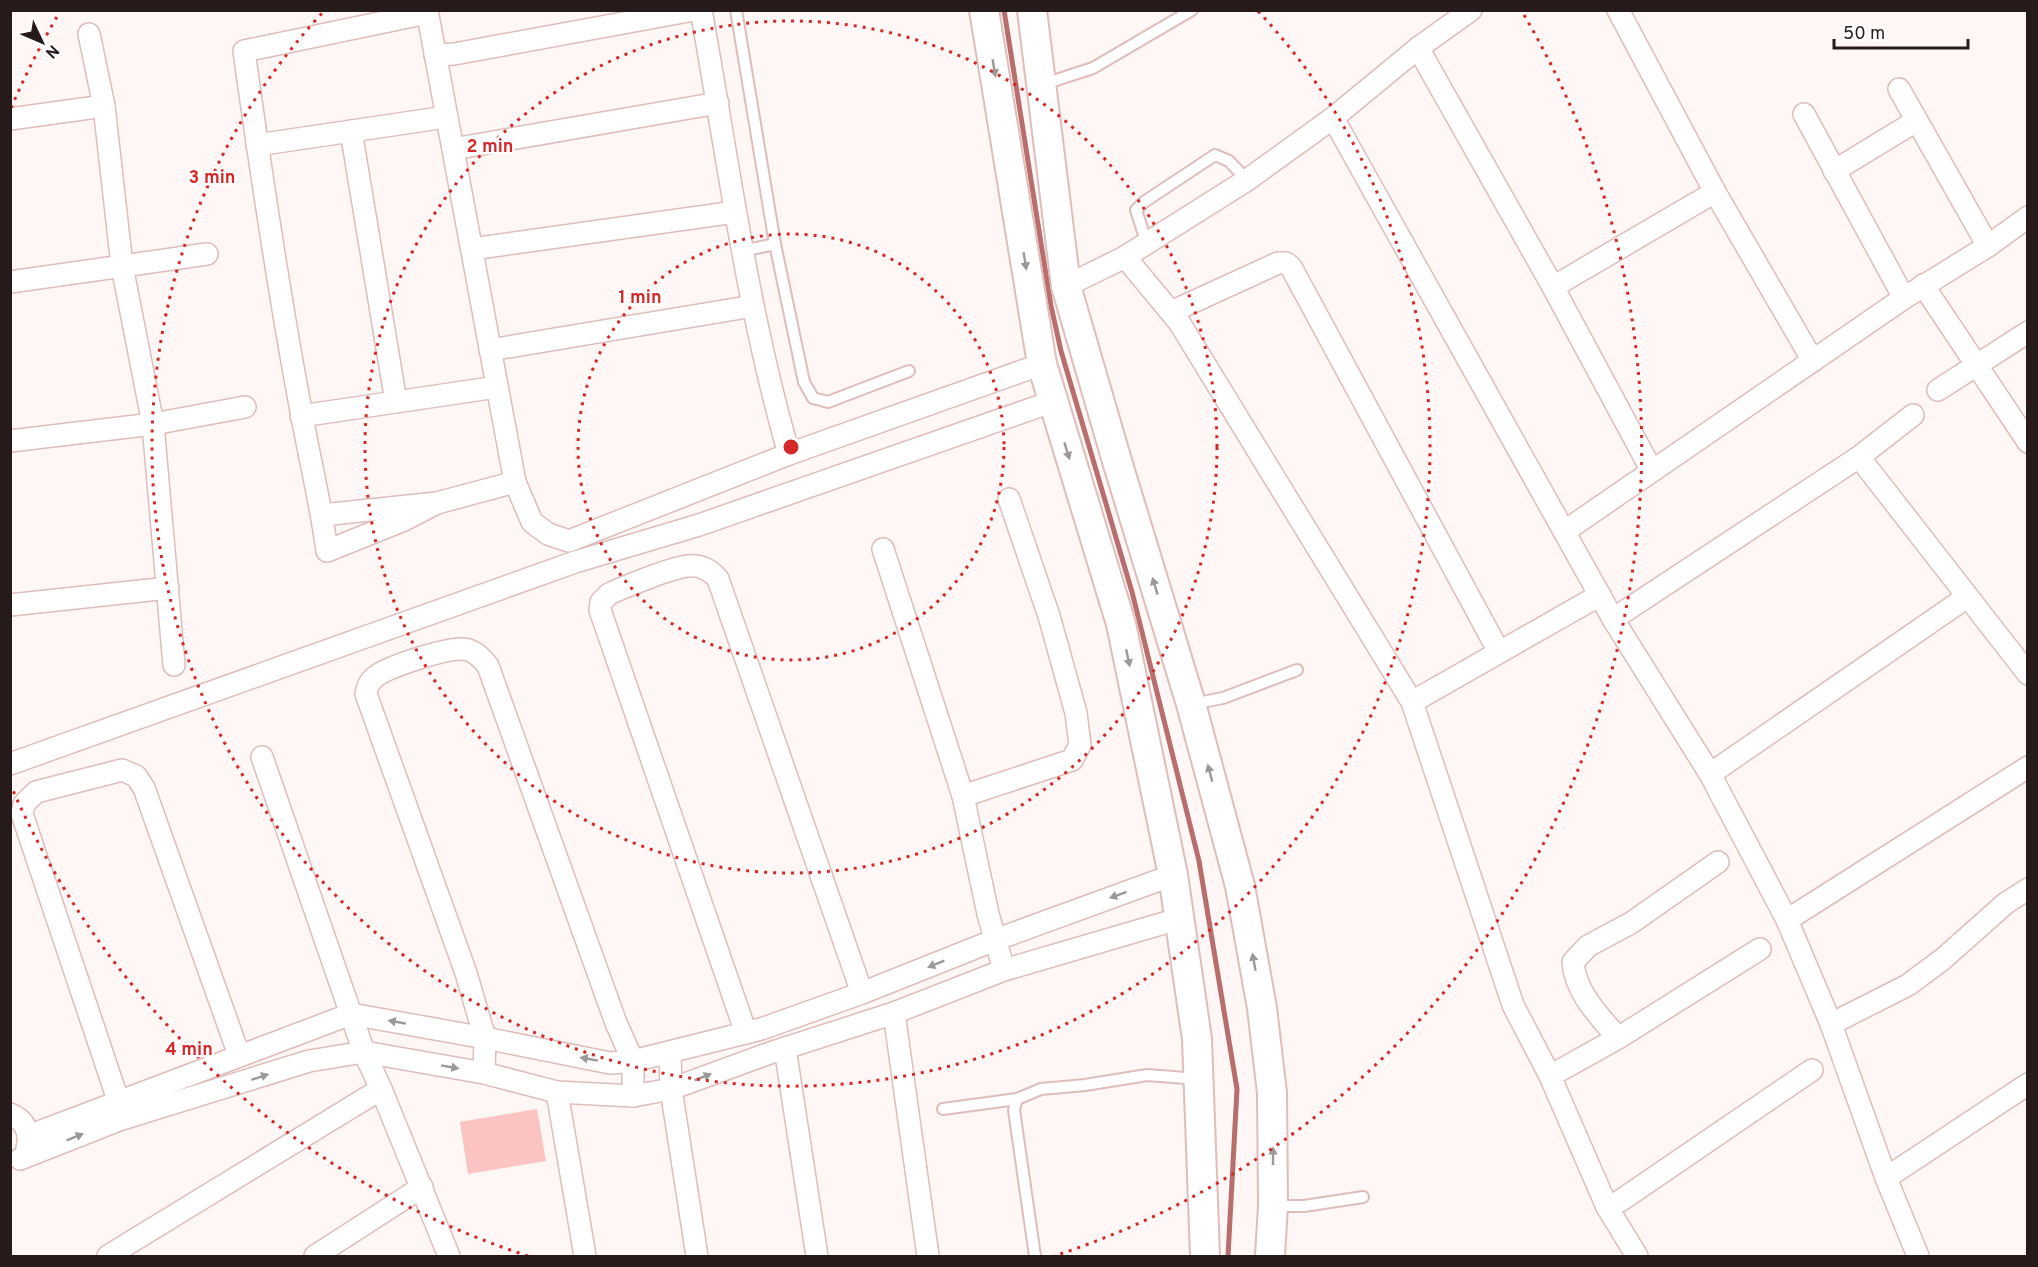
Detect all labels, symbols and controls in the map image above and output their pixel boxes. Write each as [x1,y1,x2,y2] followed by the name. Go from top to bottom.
[12,12,72,72] north arrow
[1834,12,1968,50] scale bar
[1843,23,1885,46] text: 50 m
[40,40,63,62] text: N
[989,59,998,78] one-way arrow
[466,136,514,159] text: 2 min
[189,167,235,190] text: 3 min
[1021,251,1030,270] one-way arrow
[618,287,662,310] text: 1 min
[781,437,801,457] centre of rings
[1063,442,1072,460] one-way arrow
[1150,577,1159,595] one-way arrow
[1124,649,1133,668] one-way arrow
[1205,764,1214,782] one-way arrow
[1109,891,1127,901] one-way arrow
[1249,953,1258,972] one-way arrow
[926,959,944,969] one-way arrow
[388,1017,407,1026] one-way arrow
[165,1039,213,1062] text: 4 min
[579,1054,598,1063] one-way arrow
[441,1063,460,1072] one-way arrow
[251,1072,269,1081] one-way arrow
[694,1072,712,1082] one-way arrow
[66,1132,84,1141] one-way arrow
[1268,1147,1278,1166] one-way arrow

